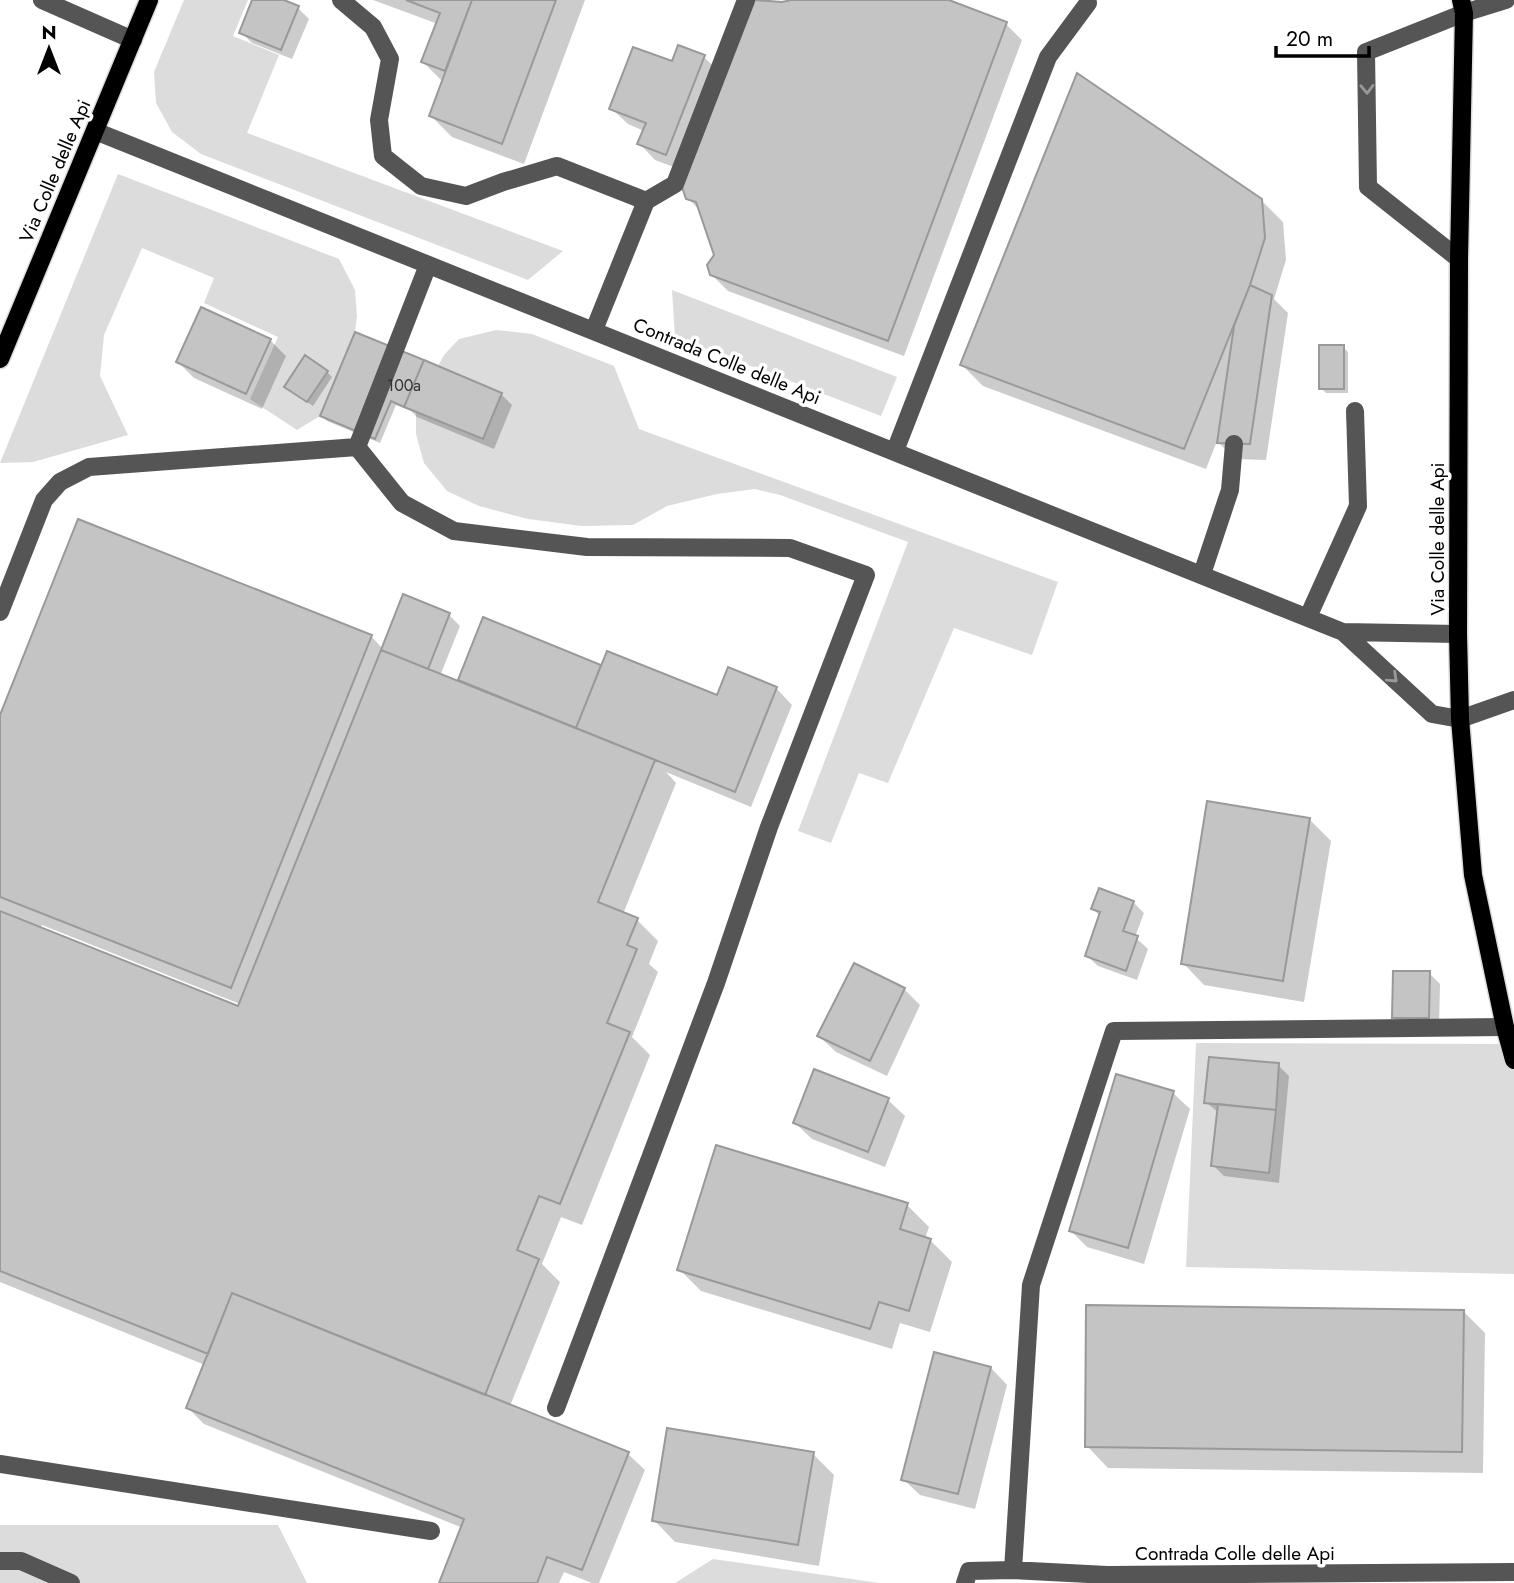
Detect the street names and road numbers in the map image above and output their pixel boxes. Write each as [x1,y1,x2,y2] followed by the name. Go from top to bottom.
[13,95,97,247] street label: Via Colle delle Api
[629,311,825,411] street label: Contrada Colle delle Api
[1424,462,1451,616] street label: Via Colle delle Api
[1135,1540,1335,1567] street label: Contrada Colle delle Api

